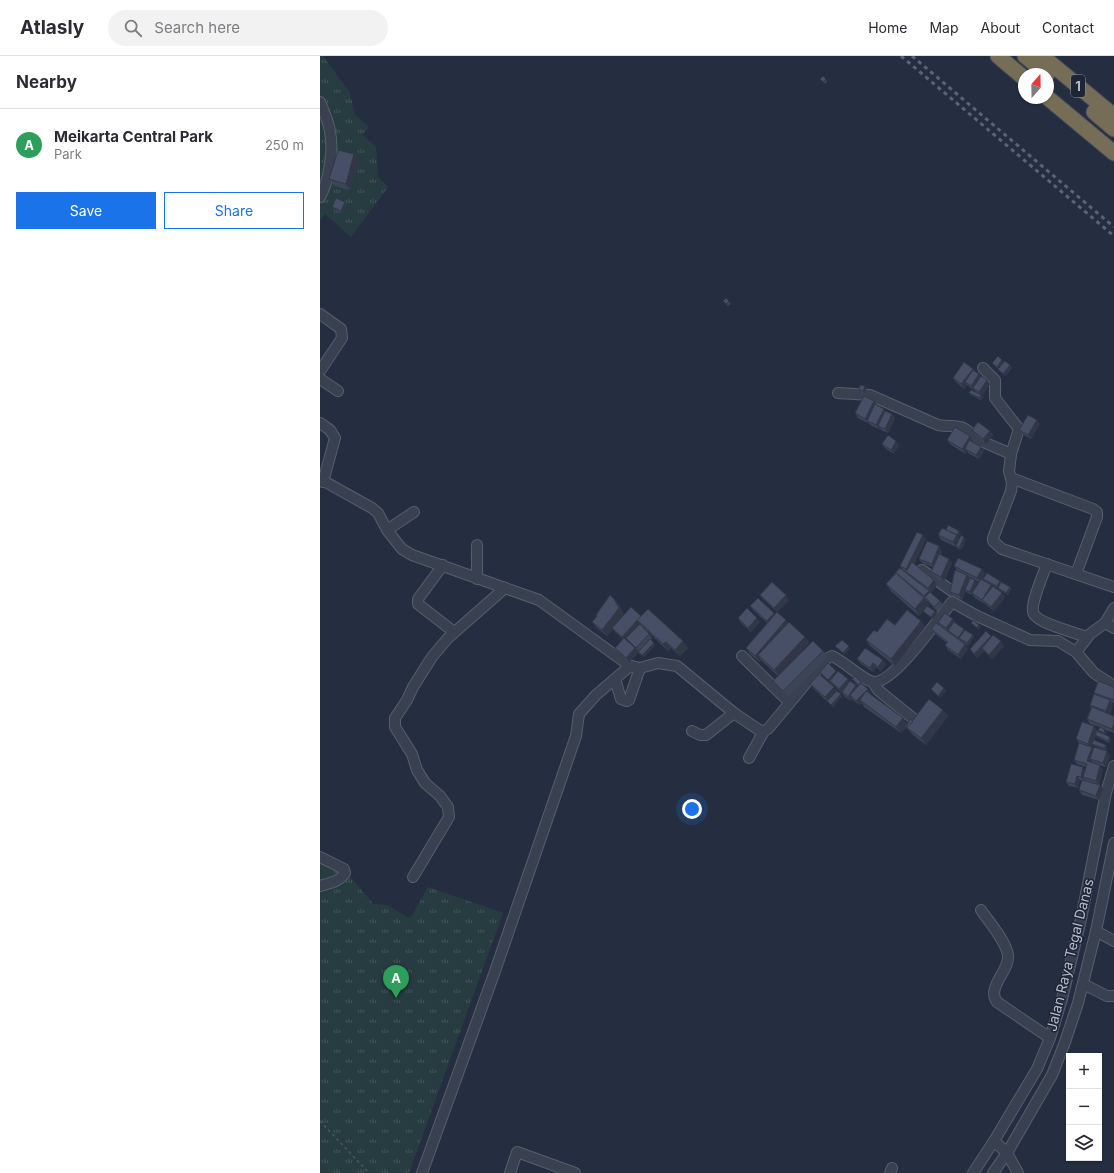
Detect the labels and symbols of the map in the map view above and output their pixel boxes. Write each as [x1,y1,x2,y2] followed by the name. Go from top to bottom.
[1018,68,1054,104] north arrow
[1071,75,1085,97] road number: 1
[682,799,702,819] your location
[1042,877,1097,1033] street label: Jalan Raya Tegal Danas
[383,965,409,998] pin: A

